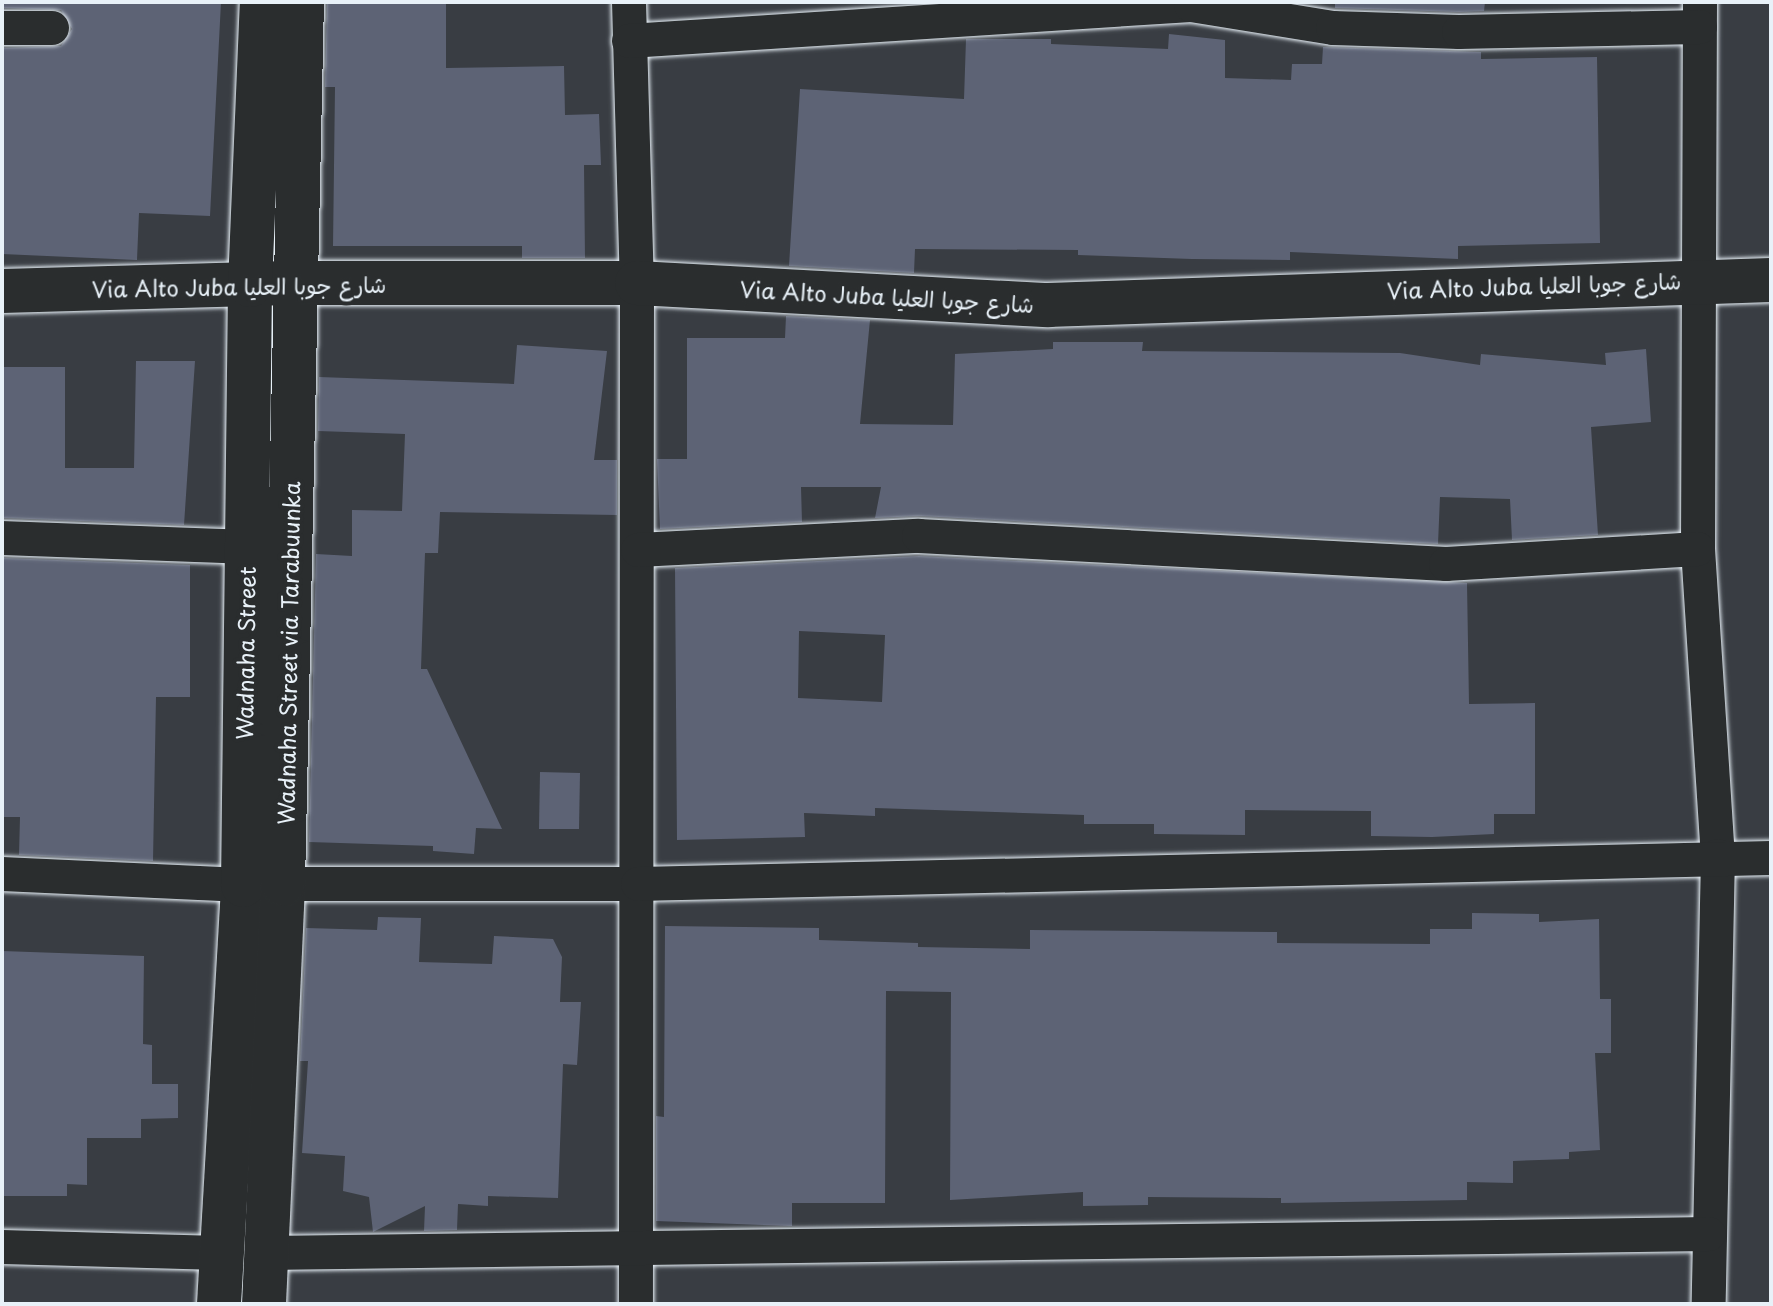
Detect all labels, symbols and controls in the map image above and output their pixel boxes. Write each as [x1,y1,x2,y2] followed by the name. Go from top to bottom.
[1386,267,1682,303] street label: Via Alto Juba شارع جوبا العليا
[91,270,387,302] street label: Via Alto Juba شارع جوبا العليا
[739,275,1035,317] street label: Via Alto Juba شارع جوبا العليا
[272,480,304,826] street label: Wadnaha Street via Tarabuunka
[230,566,260,740] street label: Wadnaha Street

